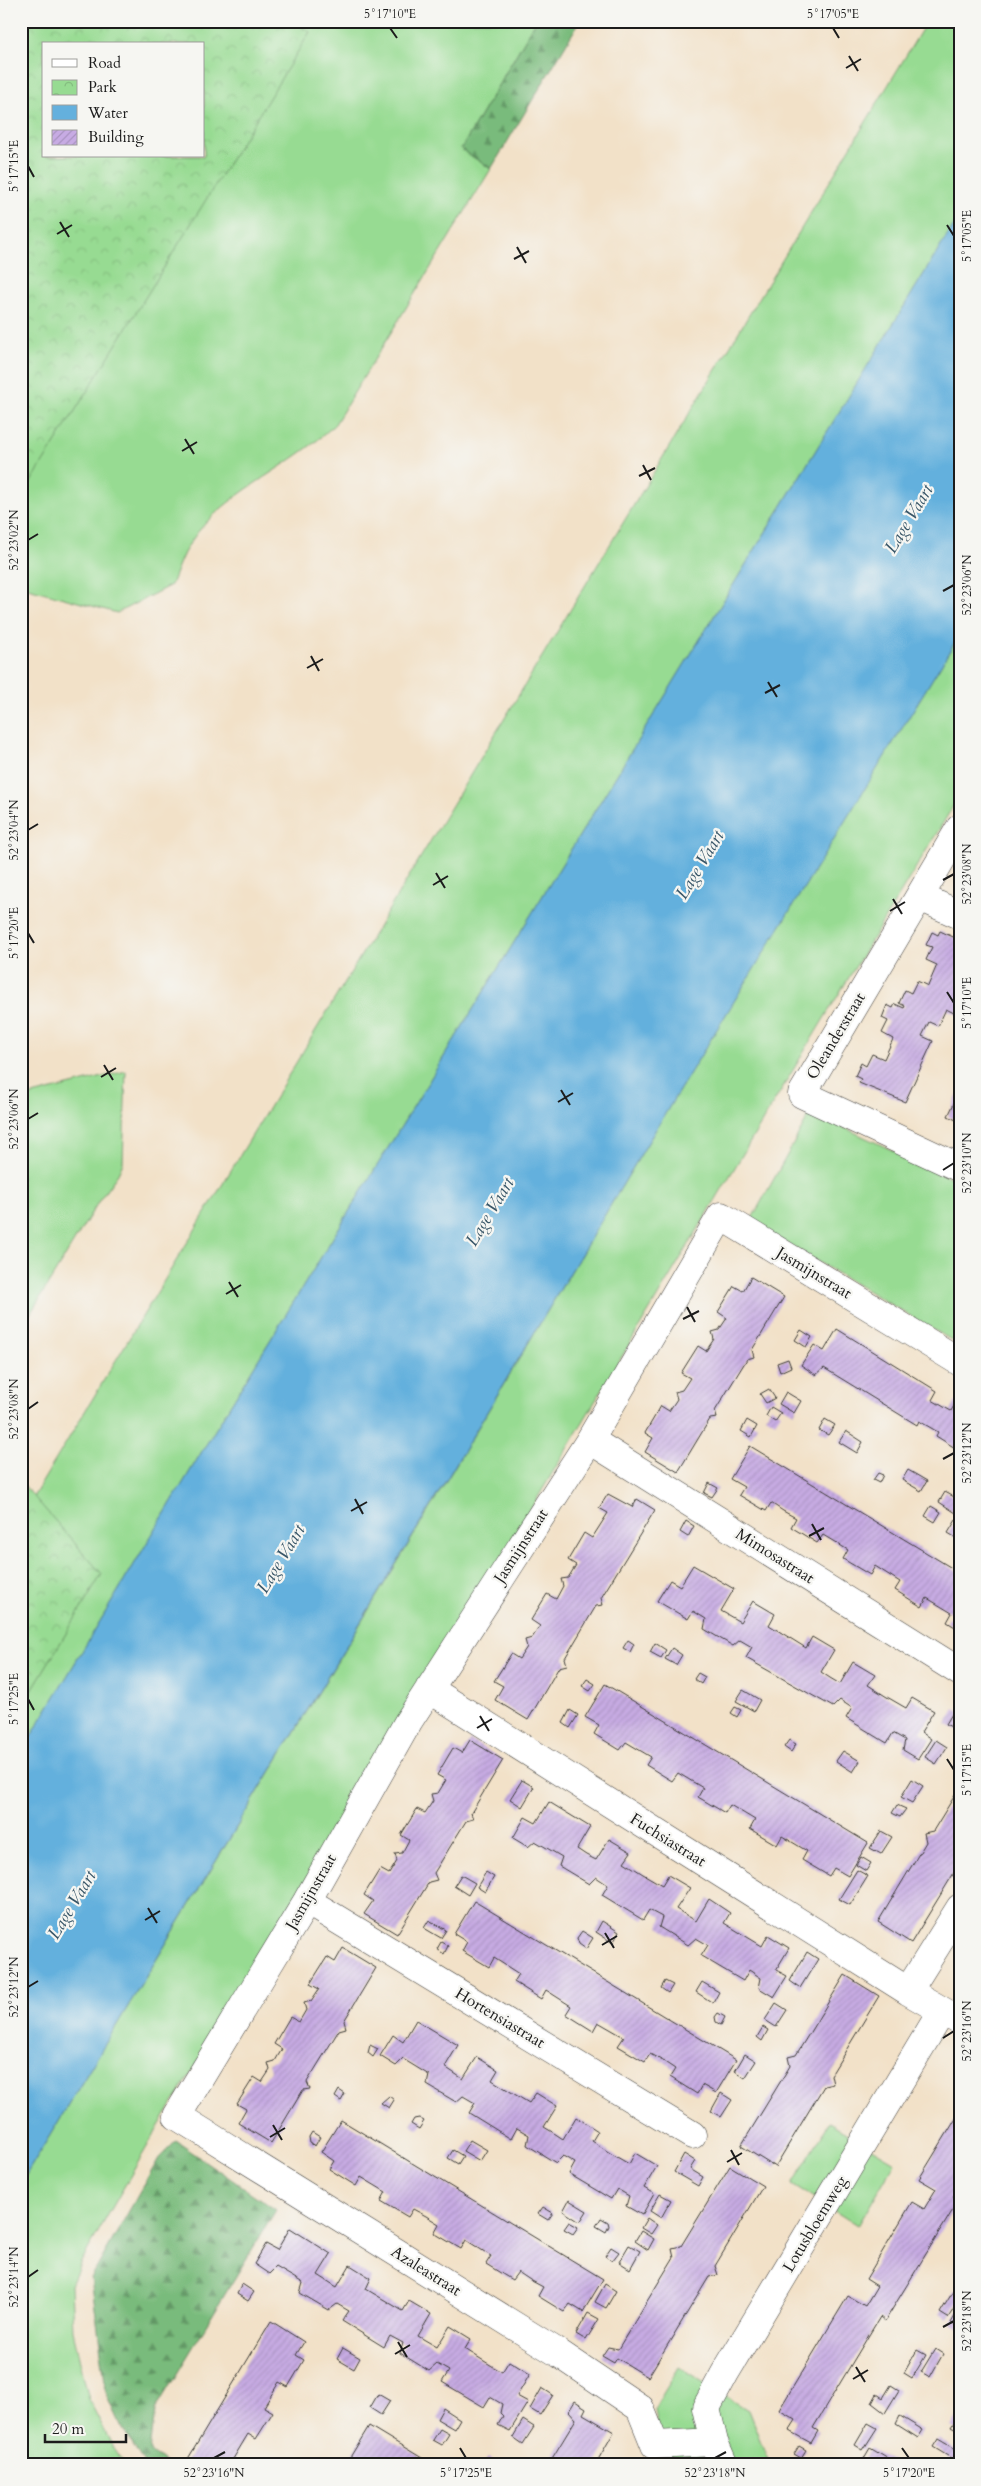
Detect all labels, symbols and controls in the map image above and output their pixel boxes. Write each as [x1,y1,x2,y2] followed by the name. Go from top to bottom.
[364,6,416,22] text: 5°17'10"E
[807,6,859,22] text: 5°17'05"E
[42,42,205,158] legend
[88,53,121,73] text: Road
[88,77,117,97] text: Park
[87,103,129,123] text: Water
[88,127,144,147] text: Building
[6,140,22,192] text: 5°17'15"E
[959,210,975,262] text: 5°17'05"E
[879,479,940,558] water label: Lage Vaart
[6,509,22,570] text: 52°23'02"N
[959,554,975,615] text: 52°23'06"N
[6,799,22,860] text: 52°23'04"N
[670,825,731,904] water label: Lage Vaart
[959,843,975,904] text: 52°23'08"N
[6,907,22,959] text: 5°17'20"E
[959,977,975,1029] text: 5°17'10"E
[801,988,871,1084] street label: Oleanderstraat
[6,1088,22,1149] text: 52°23'06"N
[959,1132,975,1193] text: 52°23'10"N
[460,1172,521,1251] water label: Lage Vaart
[770,1241,856,1304] street label: Jasmijnstraat
[6,1378,22,1439] text: 52°23'08"N
[959,1422,975,1483] text: 52°23'12"N
[488,1505,553,1589] street label: Jasmijnstraat
[251,1519,312,1598] water label: Lage Vaart
[731,1523,819,1589] street label: Mimosastraat
[6,1673,22,1725] text: 5°17'25"E
[959,1744,975,1796] text: 5°17'15"E
[626,1808,710,1872] street label: Fuchsiastraat
[279,1850,342,1936] street label: Jasmijnstraat
[42,1865,103,1944] water label: Lage Vaart
[6,1956,22,2017] text: 52°23'12"N
[451,1983,549,2053] street label: Hortensiastraat
[959,2000,975,2061] text: 52°23'16"N
[778,2172,852,2276] street label: Lotusbloemweg
[387,2241,465,2301] street label: Azaleastraat
[6,2246,22,2307] text: 52°23'14"N
[959,2290,975,2351] text: 52°23'18"N
[45,2411,126,2443] scale bar
[52,2419,84,2439] text: 20 m
[184,2465,245,2481] text: 52°23'16"N
[440,2465,492,2481] text: 5°17'25"E
[685,2465,746,2481] text: 52°23'18"N
[883,2465,935,2481] text: 5°17'20"E

